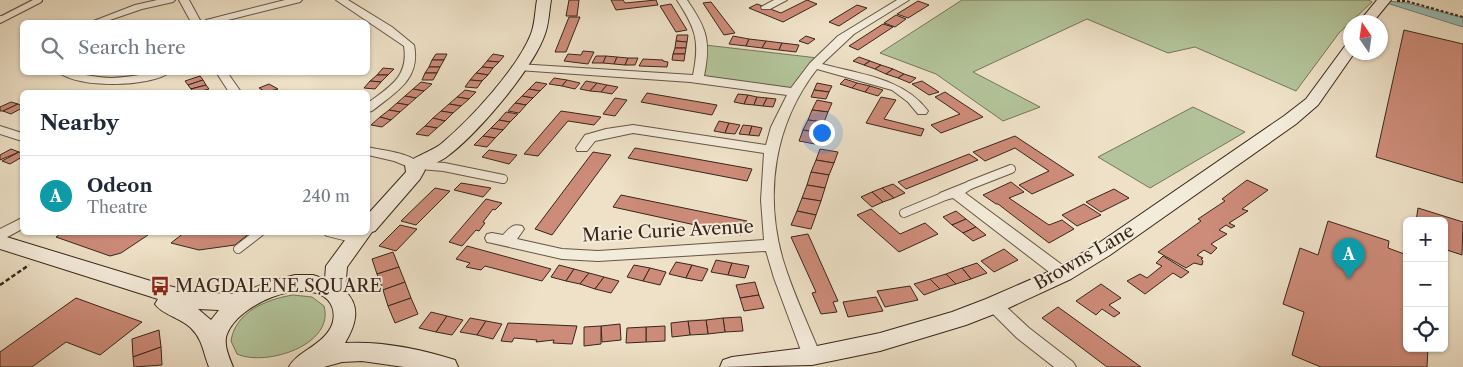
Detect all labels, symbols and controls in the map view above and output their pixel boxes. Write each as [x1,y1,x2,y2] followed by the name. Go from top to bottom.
[1343,15,1388,60] north arrow
[20,20,370,75] search box
[38,34,66,62] icon: search
[78,36,186,59] text: Search here
[40,110,119,135] text: Nearby
[809,120,835,146] your location
[87,174,152,197] text: Odeon
[50,186,62,206] text: A
[302,186,350,206] text: 240 m
[87,197,148,217] text: Theatre
[582,216,754,246] street label: Marie Curie Avenue
[1403,217,1448,352] map controls
[1403,217,1448,262] button: +
[1030,220,1138,294] street label: Browns Lane
[1333,238,1365,279] pin: A
[1403,262,1448,307] button: −
[149,275,171,297] bus stop icon: MAGDALENE SQUARE
[175,275,382,297] place label: MAGDALENE SQUARE
[1403,307,1448,352] button: locate

